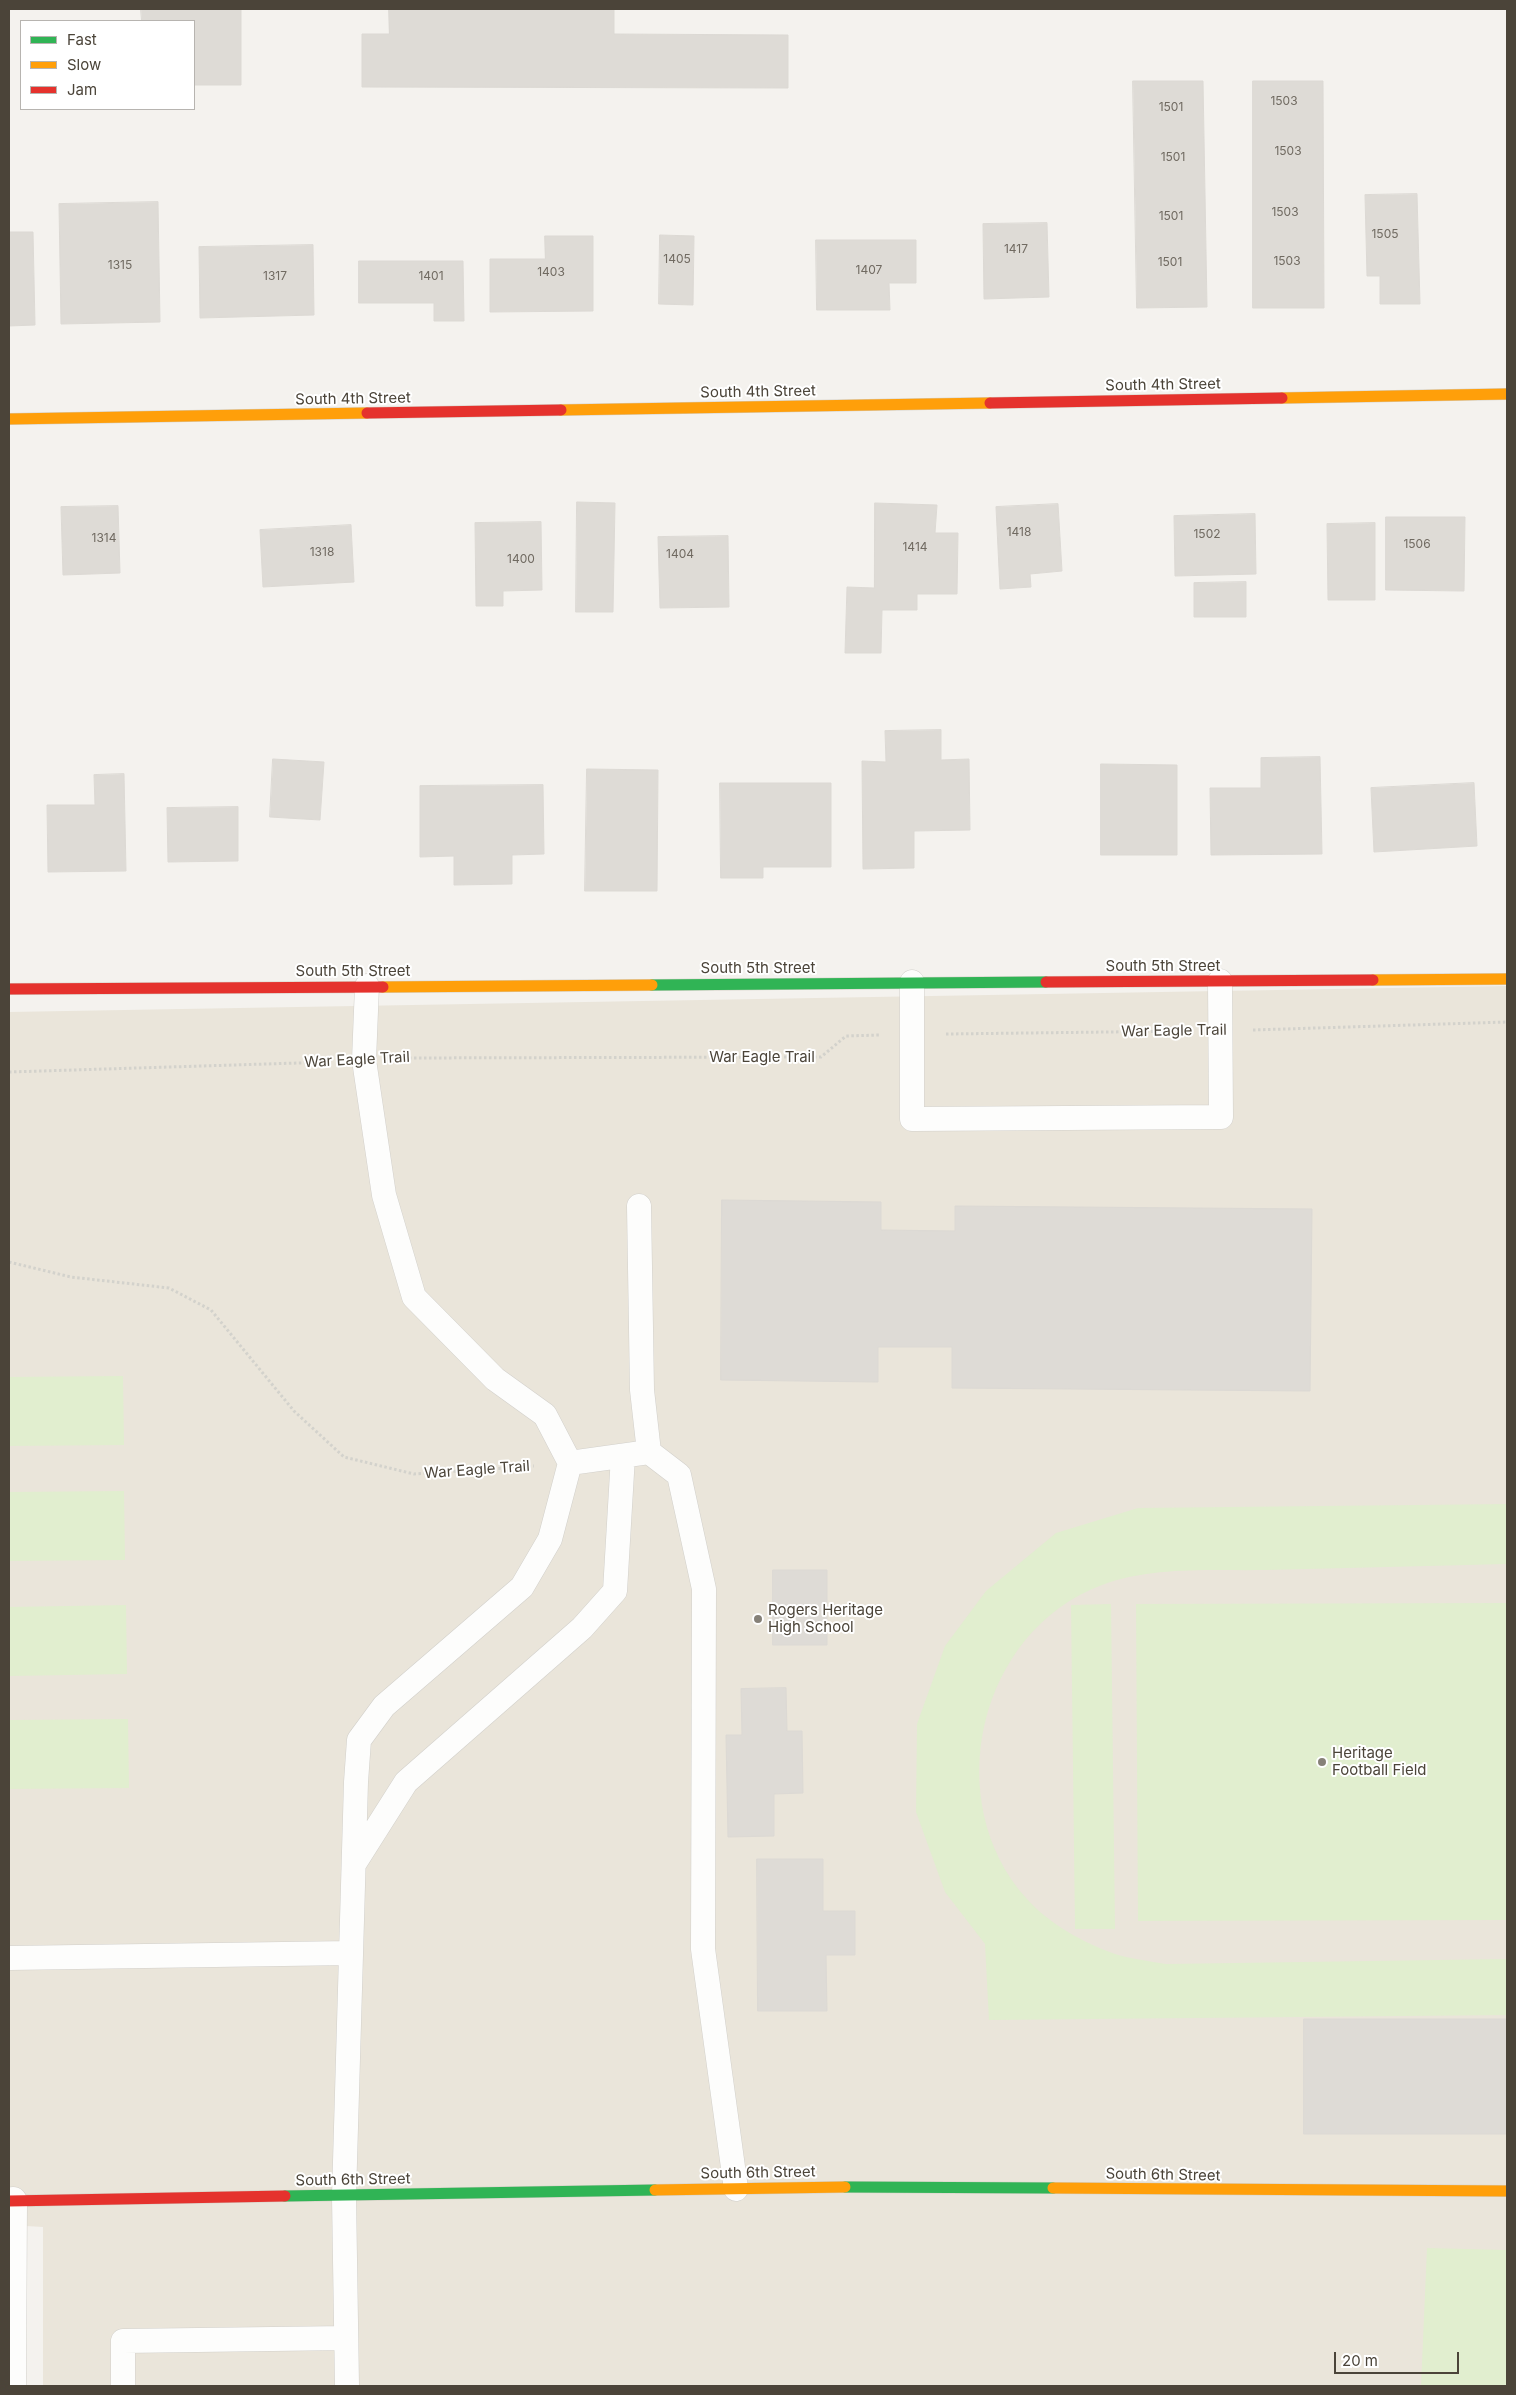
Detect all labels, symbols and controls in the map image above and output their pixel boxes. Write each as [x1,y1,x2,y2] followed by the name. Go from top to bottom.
[20,20,195,110] legend
[67,30,97,49] text: Fast
[67,55,101,74] text: Slow
[67,80,97,99] text: Jam
[1270,94,1298,108] house number: 1503
[1159,100,1183,114] house number: 1501
[1274,144,1302,158] house number: 1503
[1161,150,1185,164] house number: 1501
[1271,205,1299,219] house number: 1503
[1159,209,1183,223] house number: 1501
[1371,227,1399,241] house number: 1505
[1004,242,1028,256] house number: 1417
[663,252,691,266] house number: 1405
[1273,254,1301,268] house number: 1503
[1158,255,1182,269] house number: 1501
[108,258,132,272] house number: 1315
[856,263,882,277] house number: 1407
[537,265,565,279] house number: 1403
[263,269,287,283] house number: 1317
[418,269,444,283] house number: 1401
[1105,375,1221,395] street label: South 4th Street
[700,382,816,402] street label: South 4th Street
[295,389,411,409] street label: South 4th Street
[1007,525,1031,539] house number: 1418
[1193,527,1221,541] house number: 1502
[92,531,116,545] house number: 1314
[1403,537,1431,551] house number: 1506
[902,540,928,554] house number: 1414
[310,545,334,559] house number: 1318
[666,547,694,561] house number: 1404
[507,552,535,566] house number: 1400
[1106,957,1220,975] street label: South 5th Street
[701,959,815,977] street label: South 5th Street
[296,962,410,980] street label: South 5th Street
[1121,1021,1227,1041] street label: War Eagle Trail
[304,1048,410,1072] street label: War Eagle Trail
[709,1048,815,1066] street label: War Eagle Trail
[424,1457,530,1483] street label: War Eagle Trail
[768,1601,883,1636] place label: Rogers Heritage High School
[752,1613,764,1625] marker: Rogers Heritage High School
[1332,1744,1426,1779] place label: Heritage Football Field
[1316,1756,1328,1768] marker: Heritage Football Field
[700,2163,816,2183] street label: South 6th Street
[1105,2165,1221,2185] street label: South 6th Street
[295,2170,411,2190] street label: South 6th Street
[1336,2342,1461,2374] scale bar
[1342,2351,1378,2370] text: 20 m

